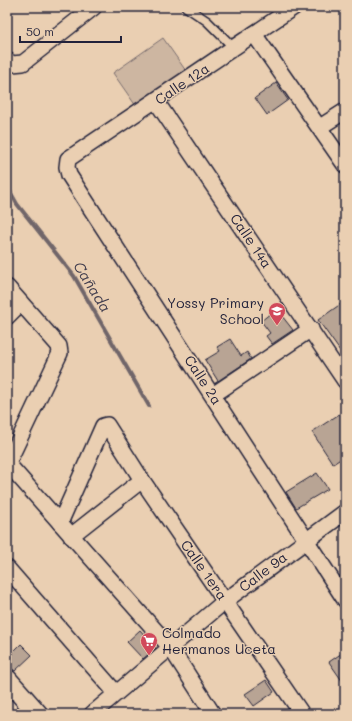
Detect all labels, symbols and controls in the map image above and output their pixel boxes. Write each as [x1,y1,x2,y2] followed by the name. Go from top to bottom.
[20,18,121,44] scale bar
[26,23,54,39] text: 50 m
[151,58,213,109] street label: Calle 12a
[226,210,277,272] street label: Calle 14a
[69,257,116,316] water label: Cañada
[167,293,264,328] place label: Yossy Primary School
[267,301,287,326] school or university icon: Yossy Primary School
[180,351,226,408] street label: Calle 2a
[177,536,232,604] street label: Calle 1era
[235,547,291,596] street label: Calle 9a
[162,623,276,658] place label: Colmado Hermanos Uceta
[139,631,159,656] supermarket icon: Colmado Hermanos Uceta

